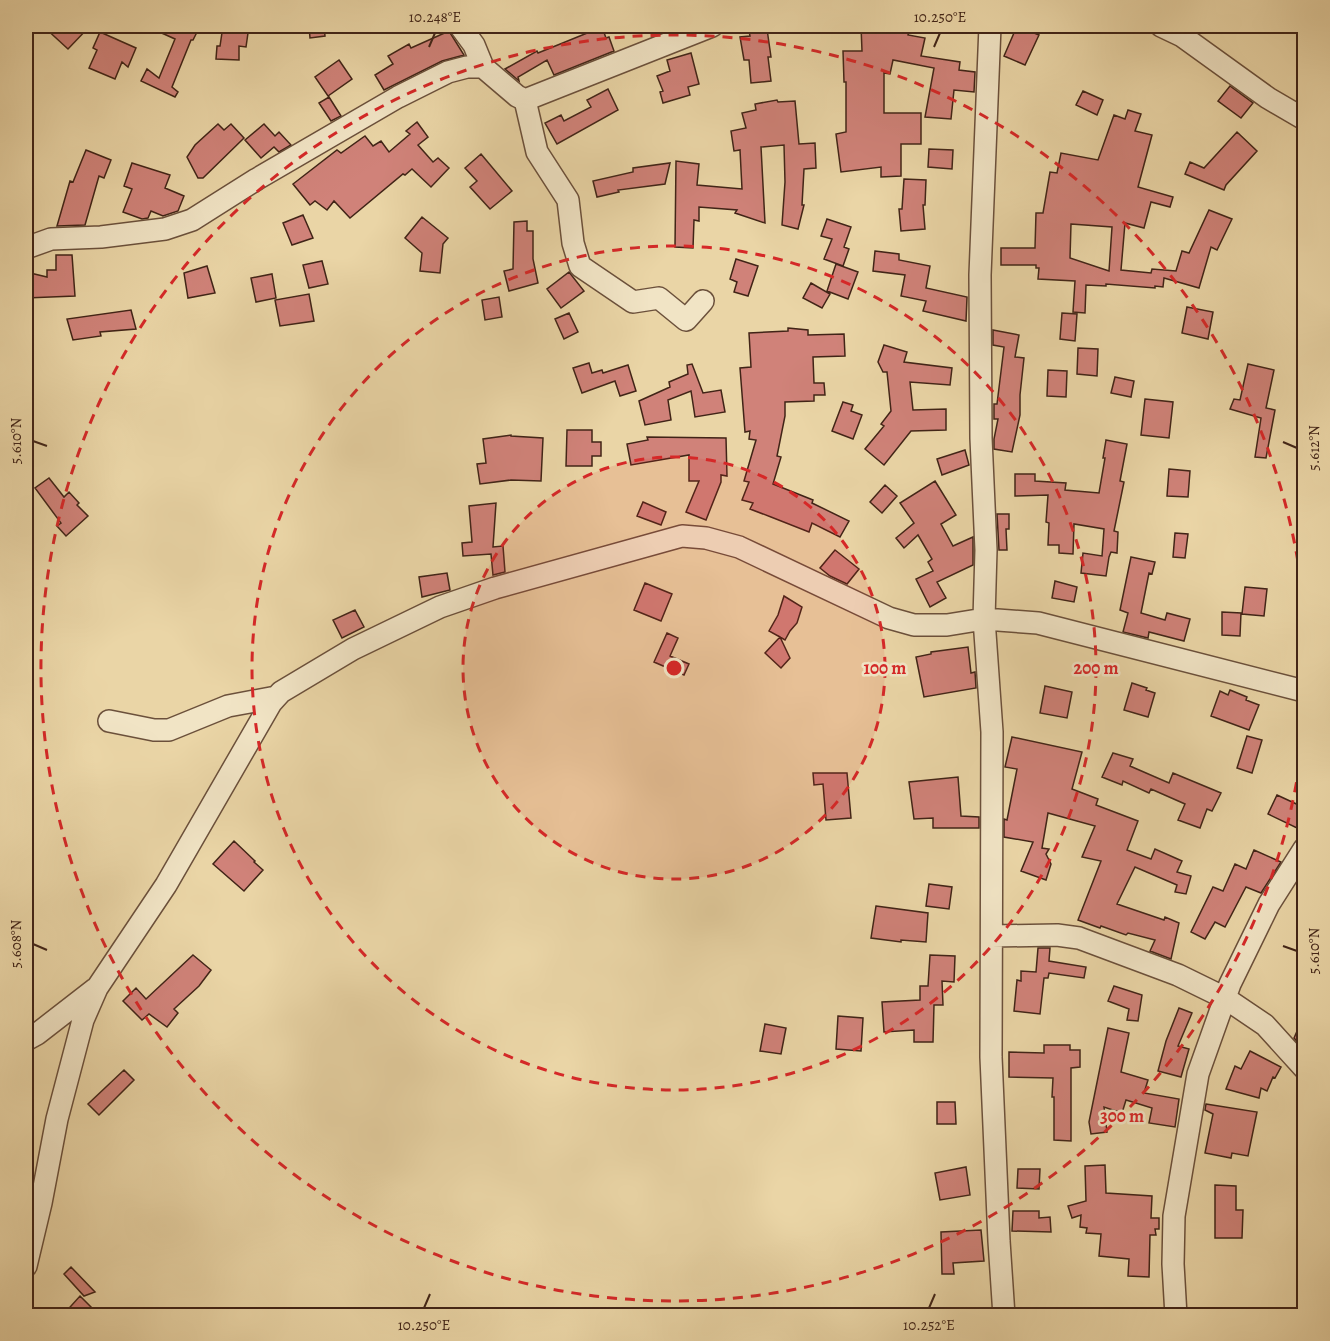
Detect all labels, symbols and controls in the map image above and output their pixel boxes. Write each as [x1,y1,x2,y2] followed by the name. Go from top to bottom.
[409,7,461,27] text: 10.248°E
[914,7,966,27] text: 10.250°E
[6,418,26,464] text: 5.610°N
[1304,425,1324,471] text: 5.612°N
[864,656,906,680] text: 100 m
[1073,656,1119,680] text: 200 m
[664,658,684,678] centre of rings
[6,920,26,968] text: 5.608°N
[1304,928,1324,974] text: 5.610°N
[1100,1104,1144,1128] text: 300 m
[398,1315,450,1335] text: 10.250°E
[903,1315,955,1335] text: 10.252°E

